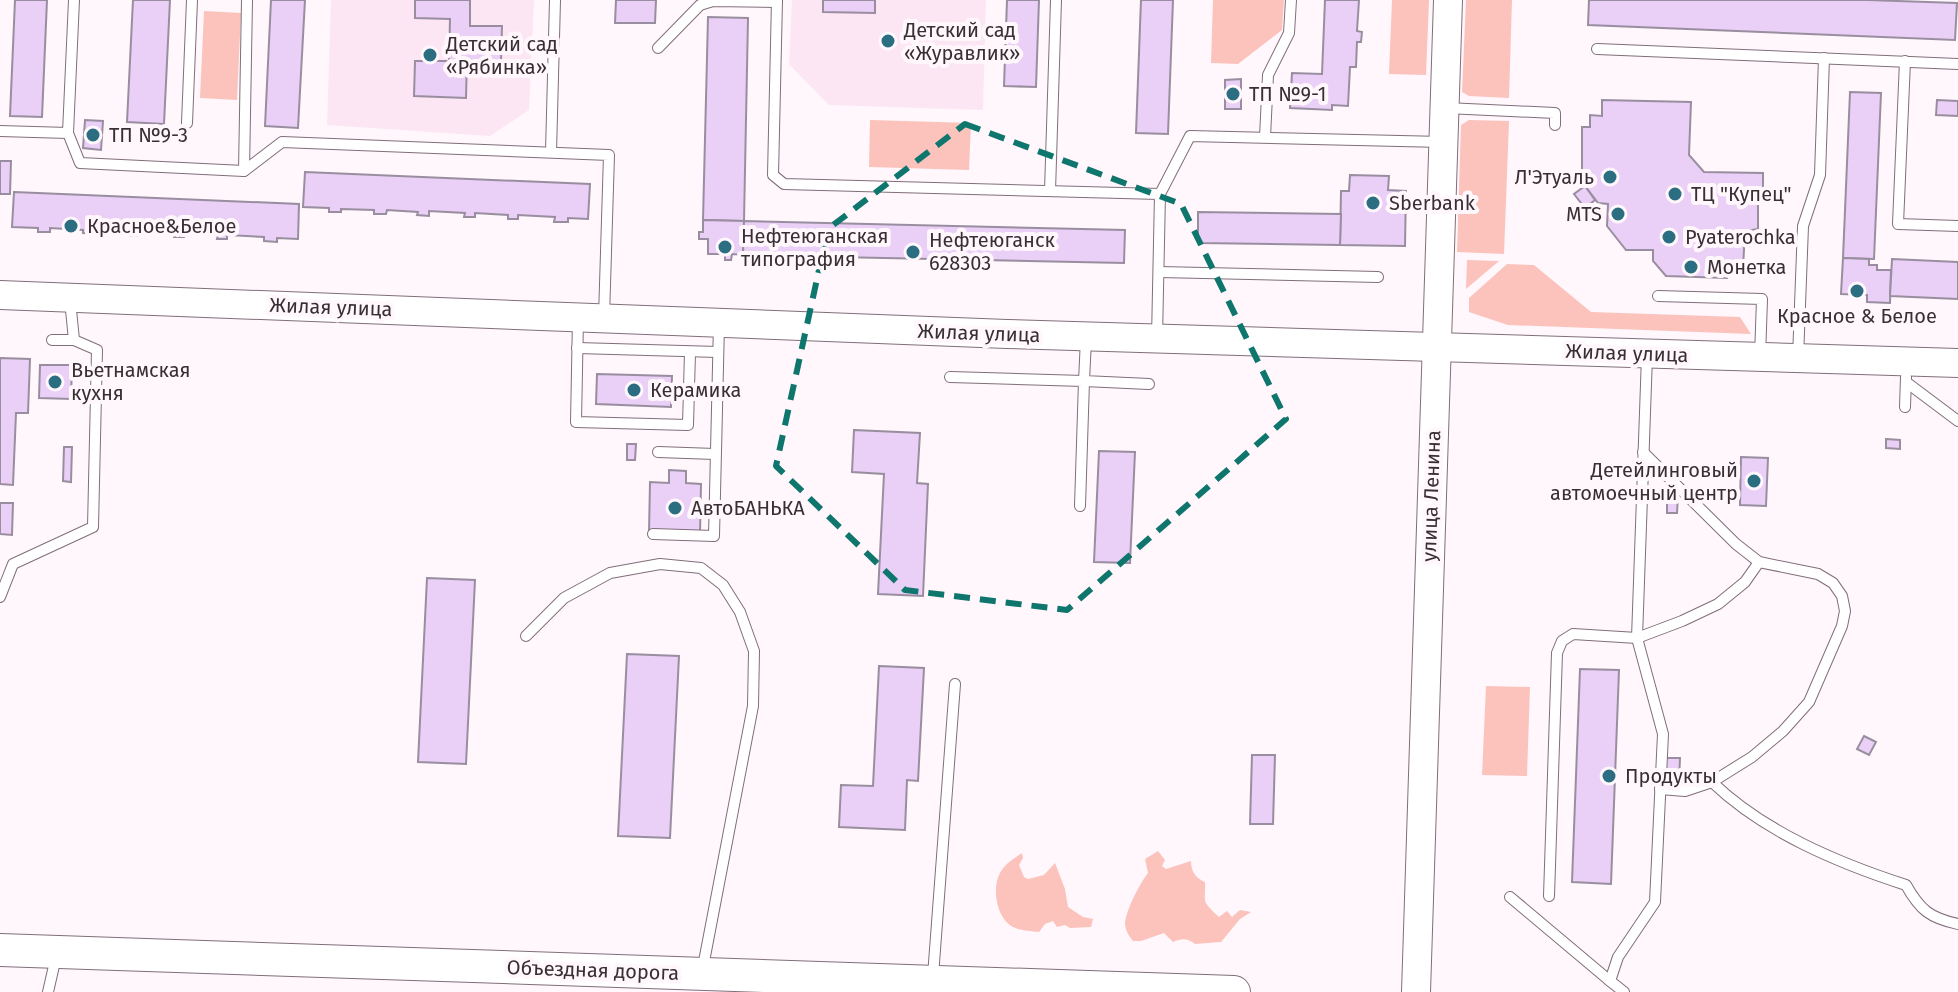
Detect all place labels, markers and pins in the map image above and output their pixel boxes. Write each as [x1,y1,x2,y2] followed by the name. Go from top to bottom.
[903,18,1020,65] place label: Детский сад «Журавлик»
[445,32,558,79] place label: Детский сад «Рябинка»
[879,32,897,50] marker: Детский сад «Журавлик»
[421,46,439,64] marker: Детский сад «Рябинка»
[1249,82,1326,106] place label: ТП №9-1
[1224,85,1242,103] marker: ТП №9-1
[109,123,188,147] place label: ТП №9-3
[84,126,102,144] marker: ТП №9-3
[1514,165,1594,189] place label: Л'Этуаль
[1601,168,1619,186] marker: Л'Этуаль
[1691,182,1792,206] place label: ТЦ "Купец"
[1666,185,1684,203] marker: ТЦ "Купец"
[1389,191,1476,215] place label: Sberbank
[1364,194,1382,212] marker: Sberbank
[1566,202,1602,226] place label: MTS
[1609,205,1627,223] marker: MTS
[87,214,236,238] place label: Красное&Белое
[62,217,80,235] marker: Красное&Белое
[741,224,889,271] place label: Нефтеюганская типография
[1685,225,1796,249] place label: Pyaterochka
[929,228,1056,275] place label: Нефтеюганск 628303
[1660,228,1678,246] marker: Pyaterochka
[716,238,734,256] marker: Нефтеюганская типография
[904,243,922,261] marker: Нефтеюганск 628303
[1707,255,1786,279] place label: Монетка
[1682,258,1700,276] marker: Монетка
[1848,282,1866,300] marker: Красное & Белое
[1777,304,1937,328] place label: Красное & Белое
[71,358,191,405] place label: Вьетнамская кухня
[46,373,64,391] marker: Вьетнамская кухня
[650,378,741,402] place label: Керамика
[625,381,643,399] marker: Керамика
[1550,458,1738,505] place label: Детейлинговый автомоечный центр
[1745,472,1763,490] marker: Детейлинговый автомоечный центр
[691,496,805,520] place label: АвтоБАНЬКА
[666,499,684,517] marker: АвтоБАНЬКА
[1625,764,1717,788] place label: Продукты
[1600,767,1618,785] marker: Продукты

